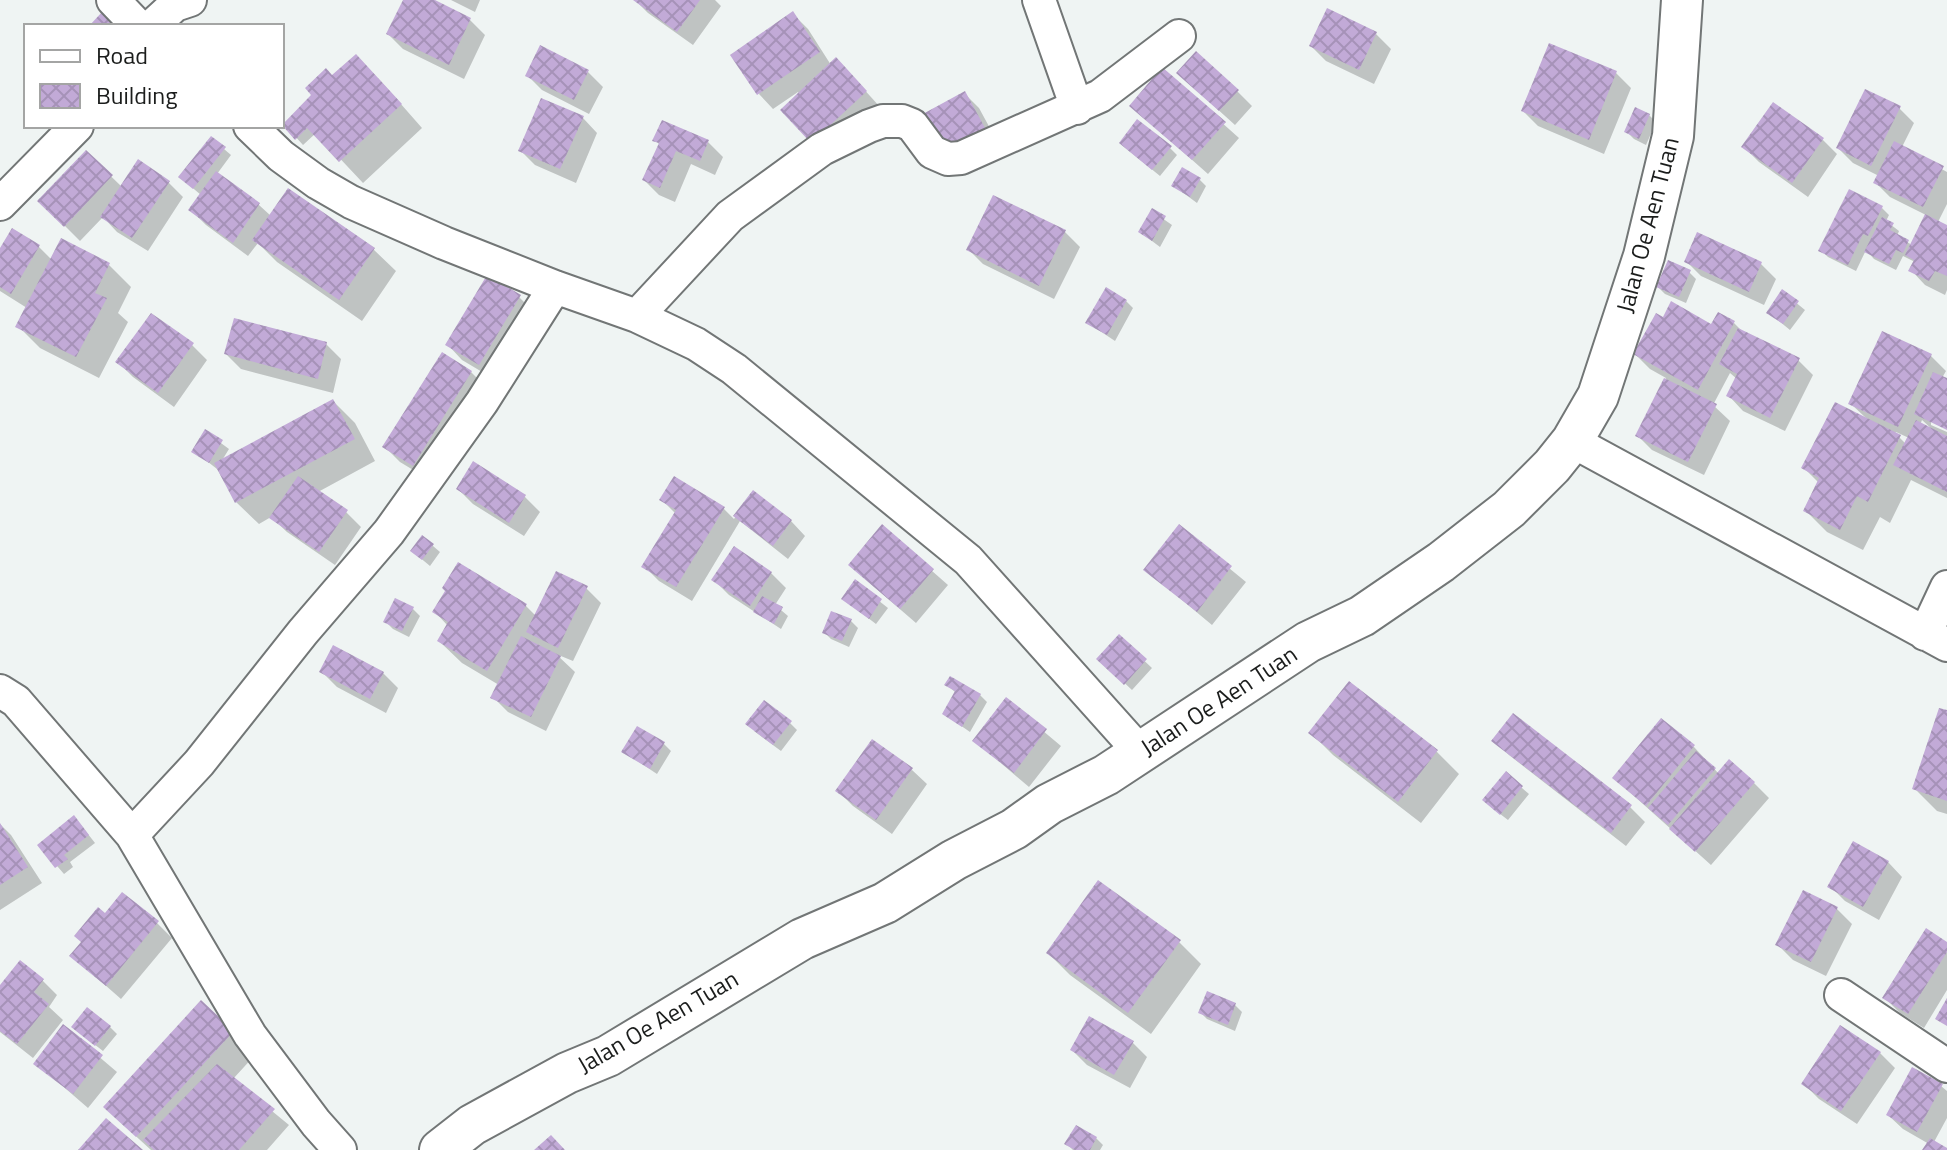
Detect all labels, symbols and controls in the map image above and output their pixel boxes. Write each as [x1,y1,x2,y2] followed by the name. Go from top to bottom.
[24,24,284,128] legend
[96,37,148,73] text: Road
[96,77,178,113] text: Building
[1606,133,1688,317] street label: Jalan Oe Aen Tuan
[1133,636,1304,764] street label: Jalan Oe Aen Tuan
[570,960,745,1082] street label: Jalan Oe Aen Tuan

